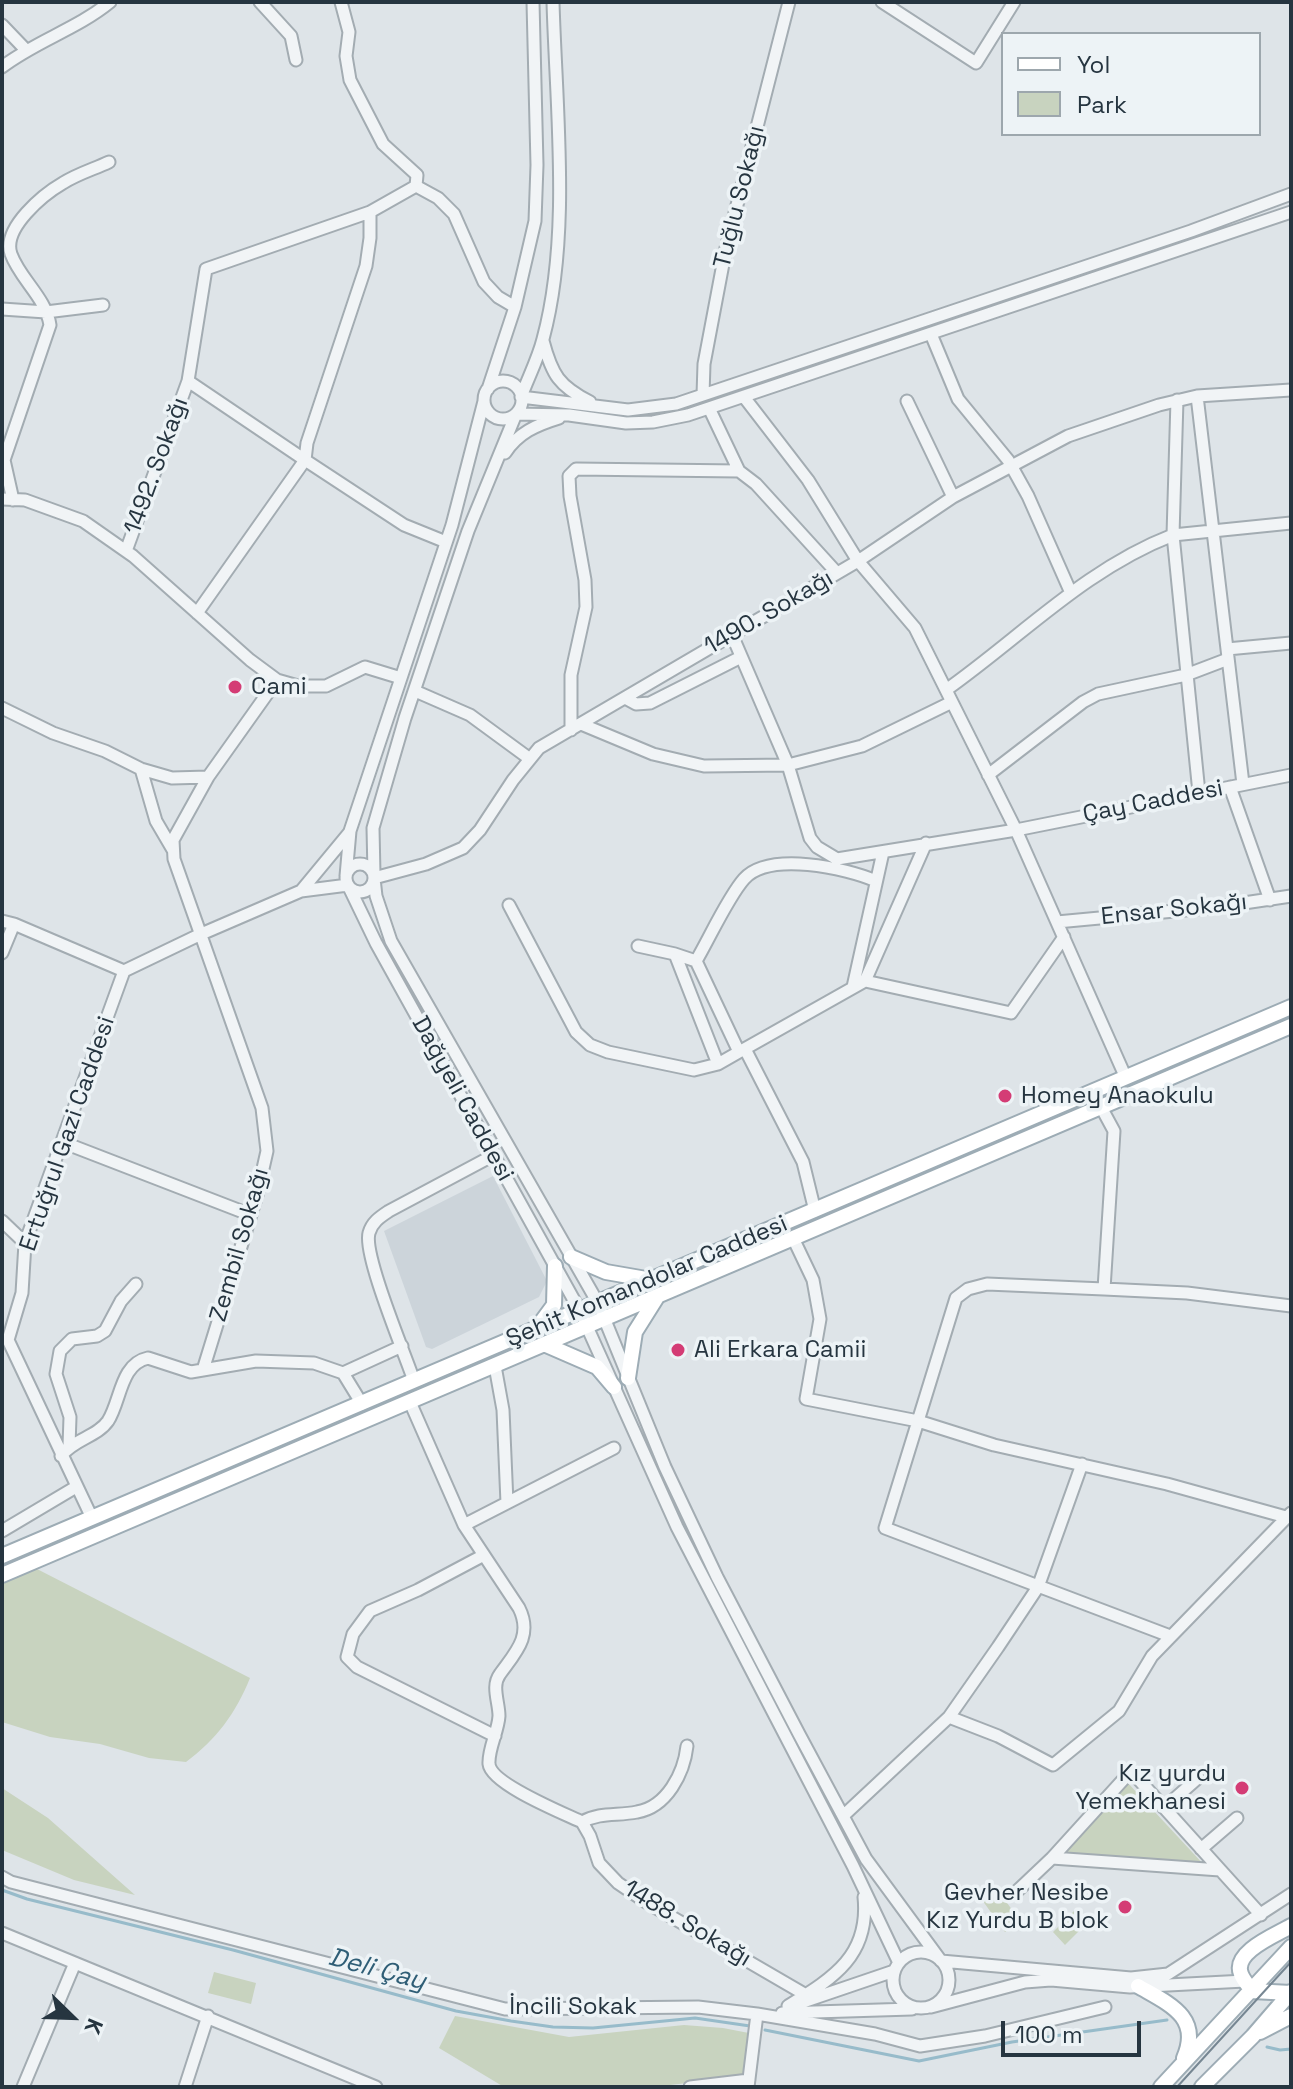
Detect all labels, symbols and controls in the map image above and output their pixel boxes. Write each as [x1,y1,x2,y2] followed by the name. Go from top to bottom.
[1001,32,1261,136] legend
[1077,49,1110,80] text: Yol
[1077,89,1127,120] text: Park
[708,123,772,271] street label: Tuğlu Sokağı
[119,394,195,538] street label: 1492. Sokağı
[699,565,839,661] street label: 1490. Sokağı
[251,673,307,701] place label: Cami
[226,678,244,696] marker: Cami
[1080,774,1226,830] street label: Çay Caddesi
[1100,888,1248,932] street label: Ensar Sokağı
[405,1011,519,1187] street label: Dağyeli Caddesi
[14,1013,122,1255] street label: Ertuğrul Gazi Caddesi
[1021,1082,1214,1110] place label: Homey Anaokulu
[996,1087,1014,1105] marker: Homey Anaokulu
[204,1165,276,1325] street label: Zembil Sokağı
[502,1210,792,1354] street label: Şehit Komandolar Caddesi
[694,1336,866,1364] place label: Ali Erkara Camii
[669,1341,687,1359] marker: Ali Erkara Camii
[1076,1760,1226,1816] place label: Kız yurdu Yemekhanesi
[1233,1779,1251,1797] marker: Kız yurdu Yemekhanesi
[618,1875,756,1973] street label: 1488. Sokağı
[926,1879,1109,1935] place label: Gevher Nesibe Kız Yurdu B blok
[1116,1898,1134,1916] marker: Gevher Nesibe Kız Yurdu B blok
[325,1942,429,1998] water label: Deli Çay
[32,1977,112,2057] north arrow
[509,1993,637,2021] street label: İncili Sokak
[1005,2005,1145,2055] scale bar
[79,2015,110,2038] text: K
[1015,2019,1083,2050] text: 100 m

